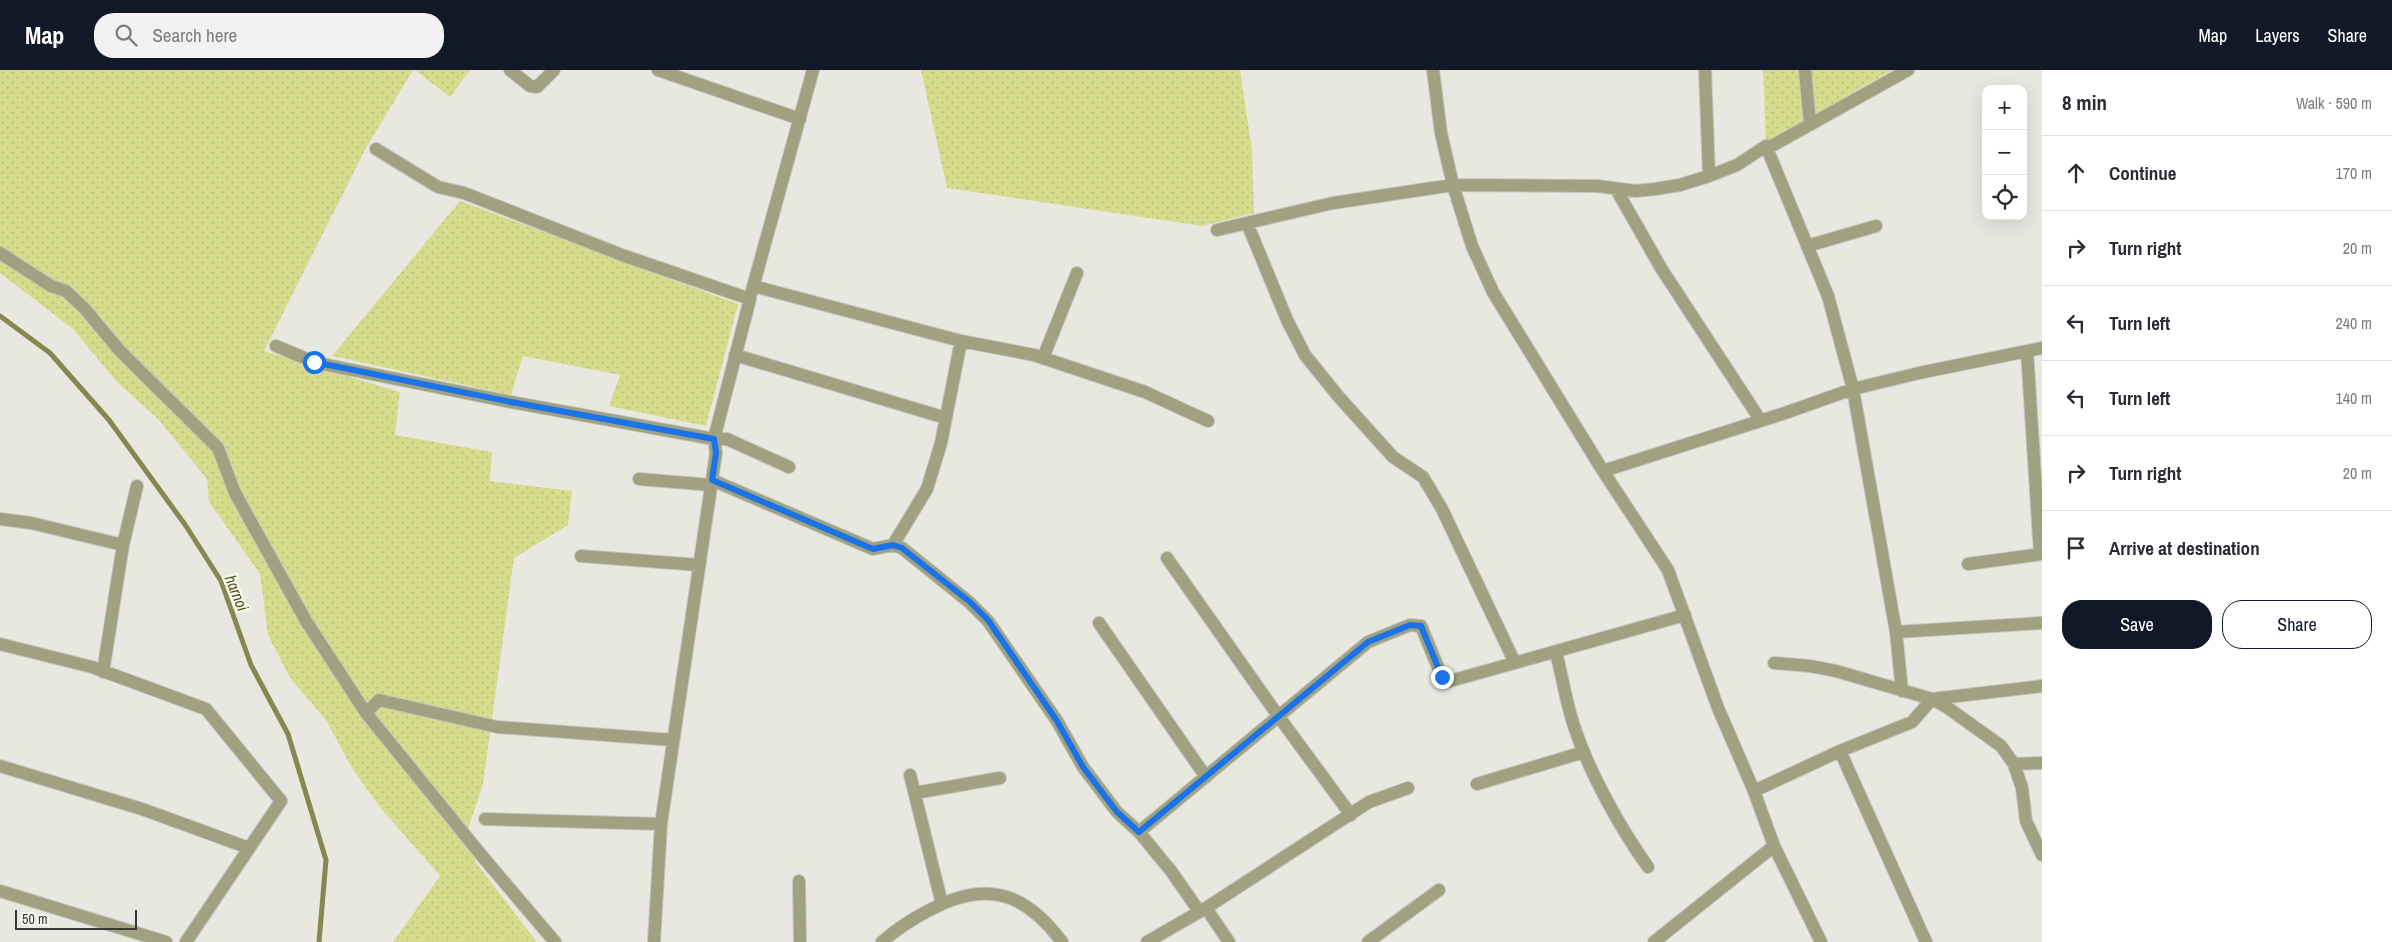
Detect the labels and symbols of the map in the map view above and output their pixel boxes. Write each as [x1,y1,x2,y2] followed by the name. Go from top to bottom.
[303,351,326,374] route start
[220,572,254,615] water label: harnoi
[1431,666,1454,689] route end
[15,907,138,930] scale bar

